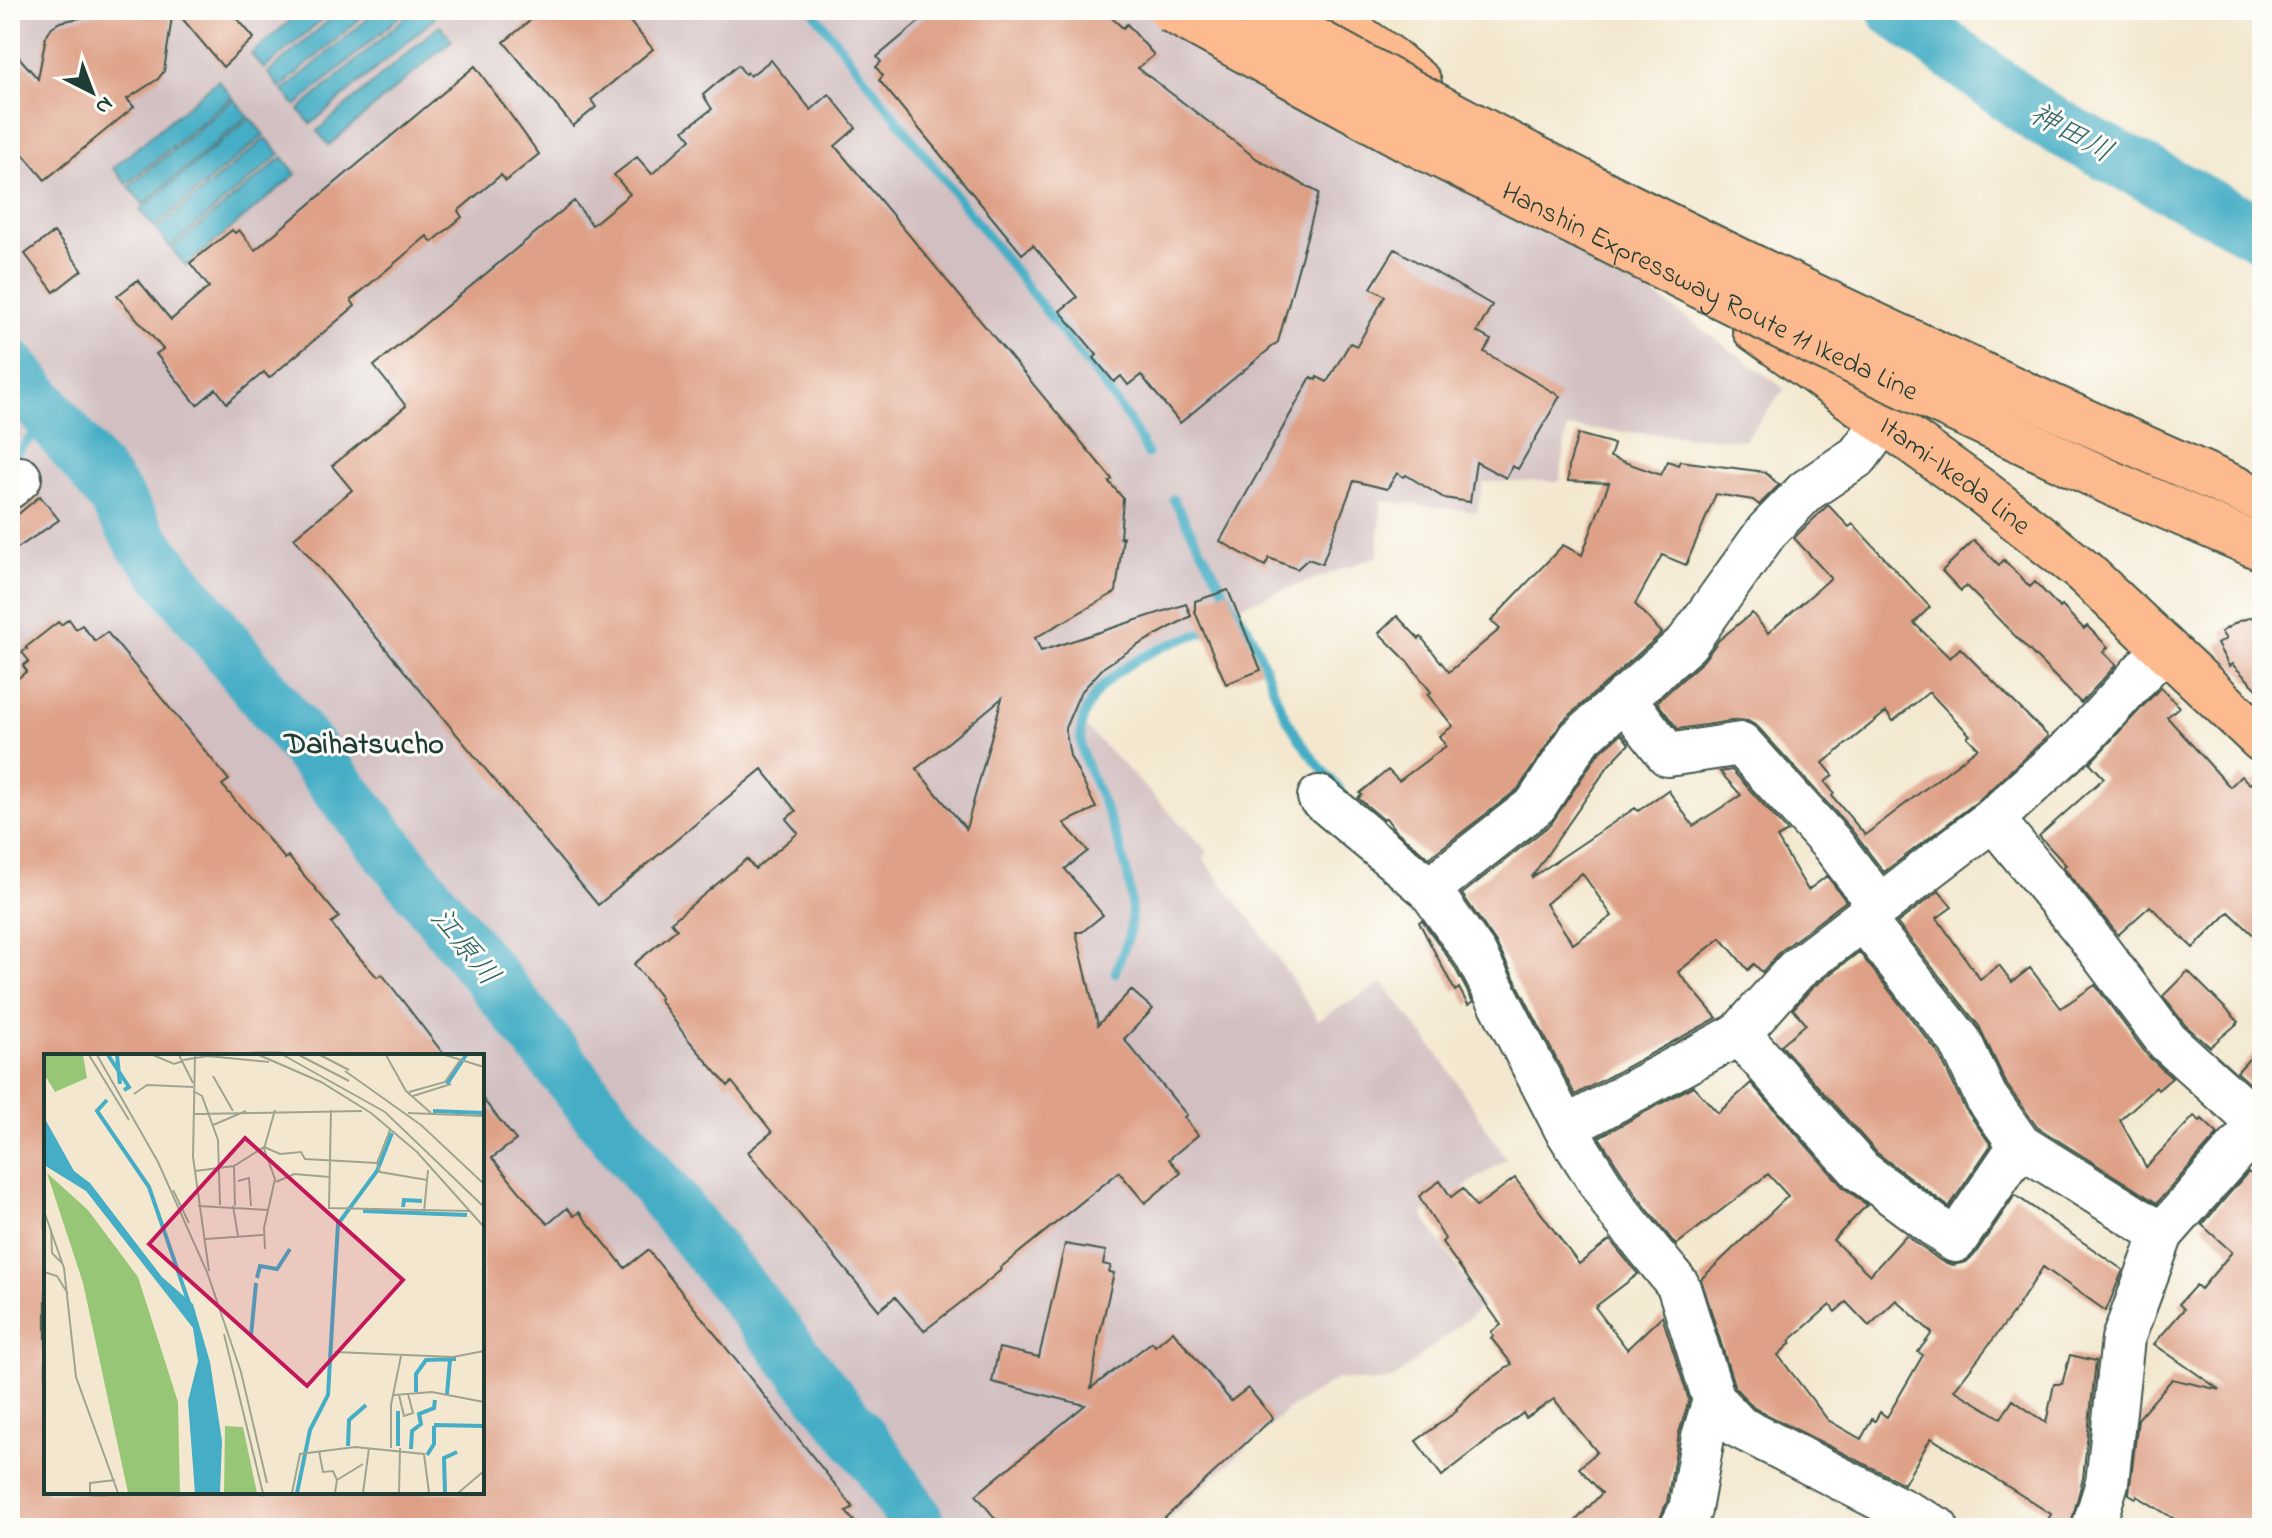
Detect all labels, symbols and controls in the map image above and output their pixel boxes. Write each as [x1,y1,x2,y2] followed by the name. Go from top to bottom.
[52,52,132,132] north arrow
[87,88,120,121] text: N
[2021,94,2121,176] water label: 神田川
[1494,173,1925,413] street label: Hanshin Expressway Route 11 Ikeda Line
[1870,407,2039,547] street label: Itami-Ikeda Line
[282,724,444,768] district label: Daihatsucho
[418,899,509,997] water label: 江原川
[44,1054,484,1494] inset map

